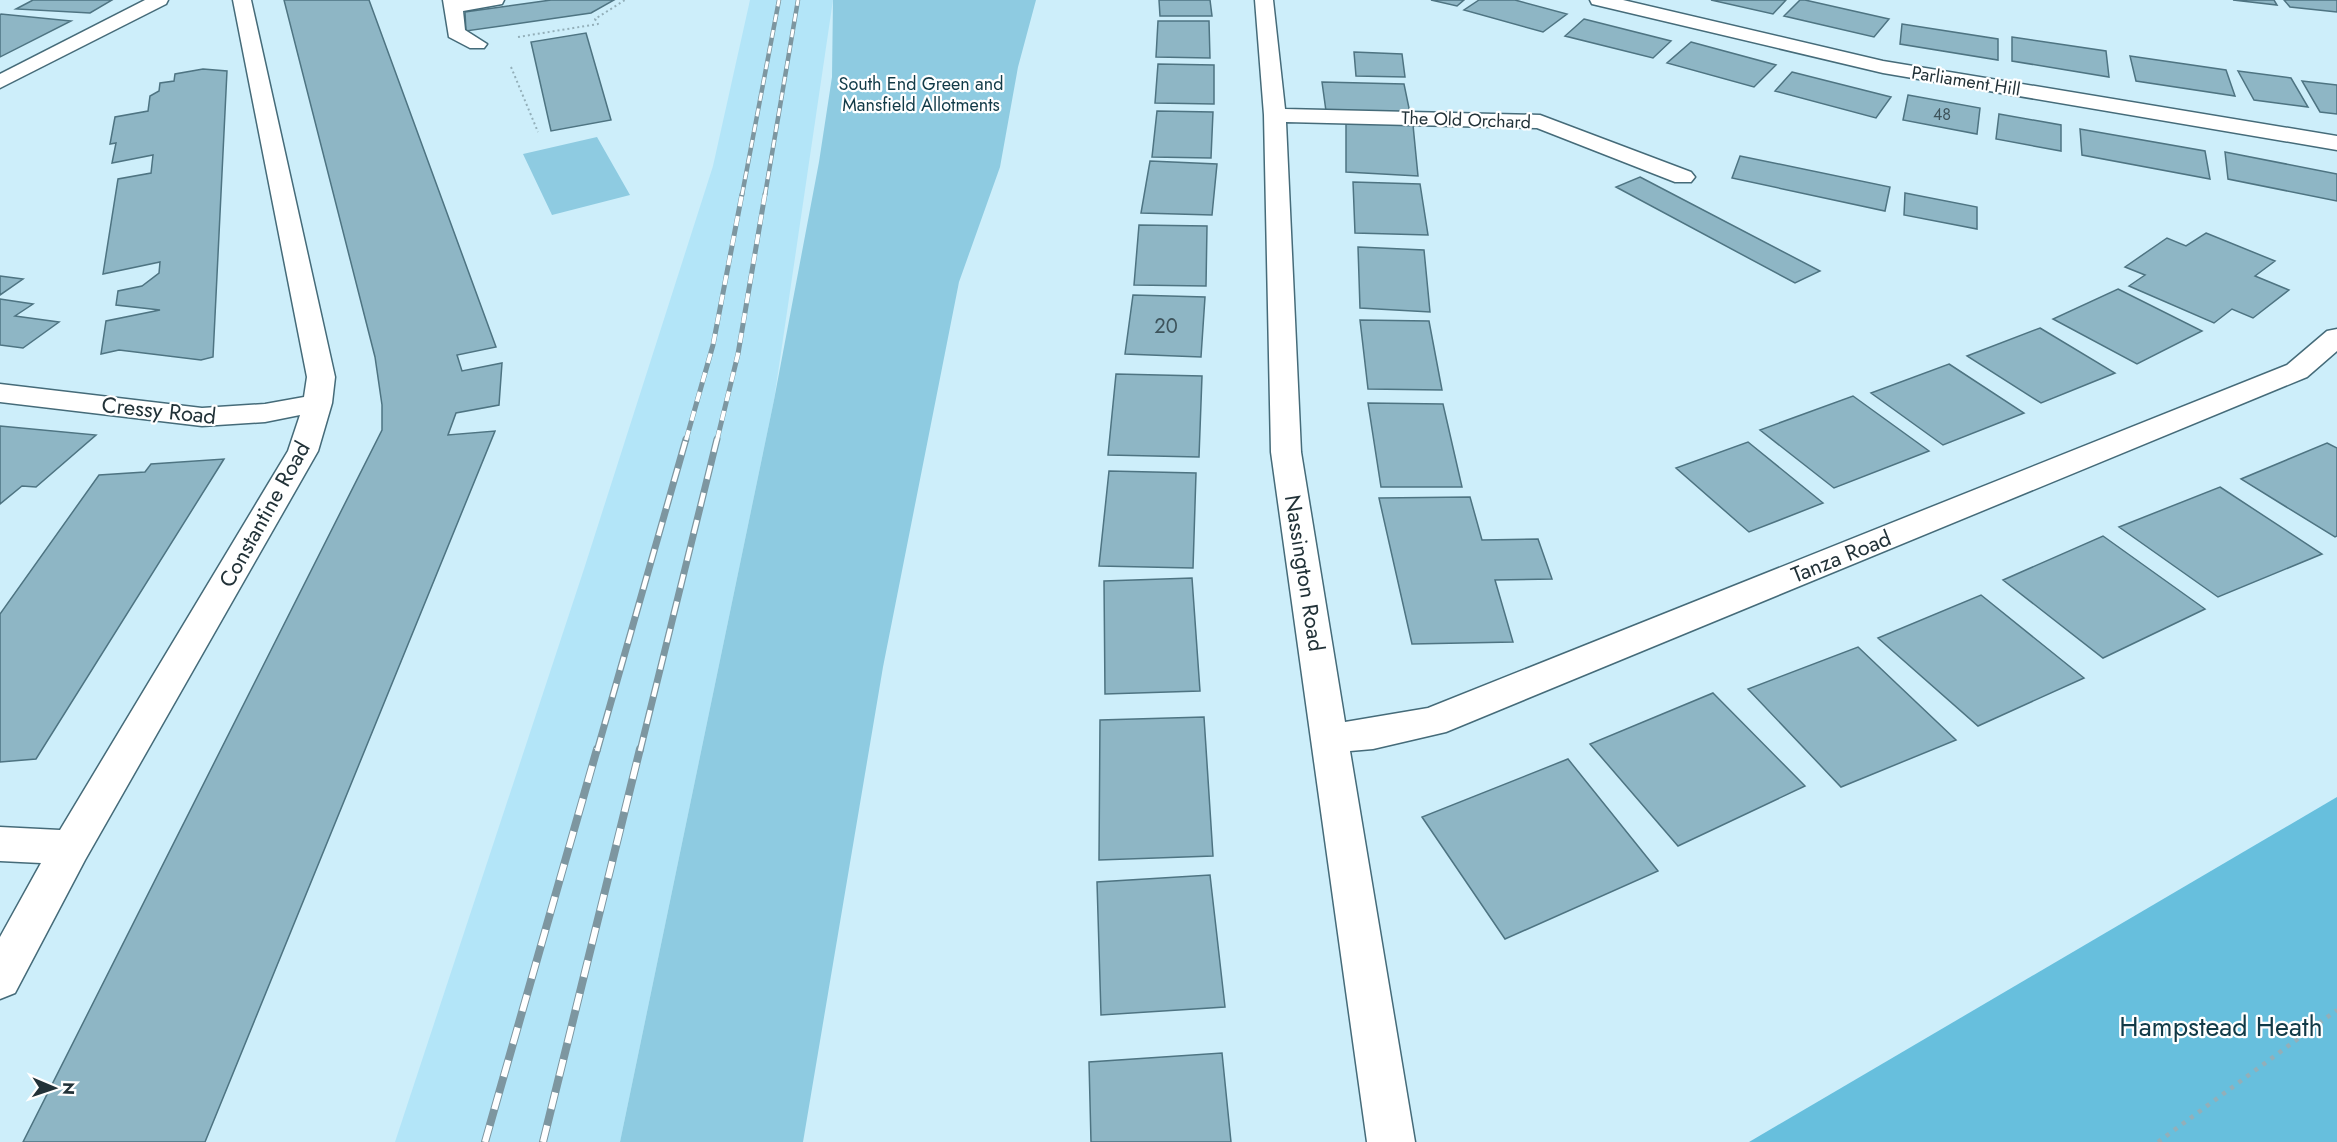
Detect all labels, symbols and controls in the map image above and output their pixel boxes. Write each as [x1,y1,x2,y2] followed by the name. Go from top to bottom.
[1910,60,2022,102] street label: Parliament Hill
[839,71,1003,118] park label: South End Green and Mansfield Allotments
[1933,103,1951,126] house number: 48
[1401,105,1531,135] street label: The Old Orchard
[1154,312,1178,341] house number: 20
[100,388,218,432] street label: Cressy Road
[211,435,317,593] street label: Constantine Road
[1277,492,1333,654] street label: Nassington Road
[1786,522,1896,590] street label: Tanza Road
[2119,1007,2323,1046] park label: Hampstead Heath
[24,1058,84,1118] north arrow
[57,1082,80,1095] text: N

